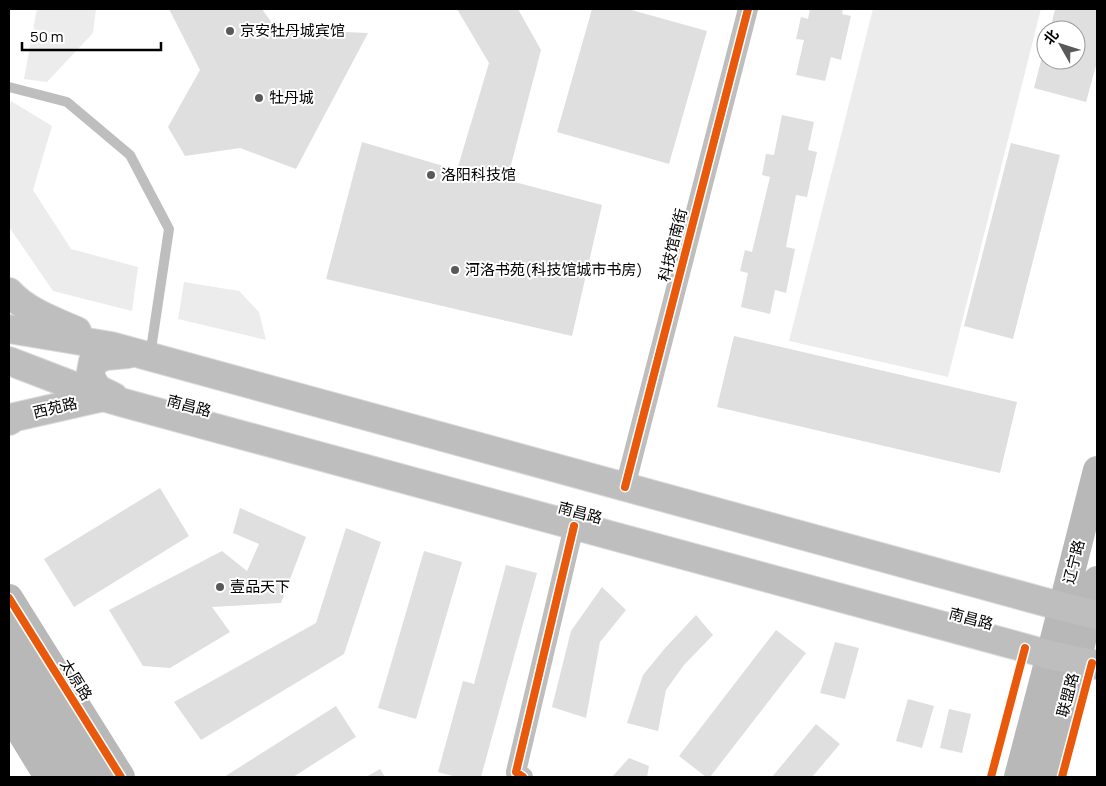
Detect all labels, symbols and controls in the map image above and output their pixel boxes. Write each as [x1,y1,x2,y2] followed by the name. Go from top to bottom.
[22,20,161,52] scale bar
[240,20,345,41] place label: 京安牡丹城宾馆
[1036,20,1086,70] north arrow
[224,25,236,37] marker: 京安牡丹城宾馆
[1039,25,1062,48] text: 北
[30,26,64,47] text: 50 m
[269,87,314,108] place label: 牡丹城
[253,92,265,104] marker: 牡丹城
[441,164,516,185] place label: 洛阳科技馆
[425,169,437,181] marker: 洛阳科技馆
[653,206,692,284] street label: 科技馆南街
[465,259,643,280] place label: 河洛书苑(科技馆城市书房)
[449,264,461,276] marker: 河洛书苑(科技馆城市书房)
[165,390,214,421] street label: 南昌路
[31,392,79,423] street label: 西苑路
[556,497,605,528] street label: 南昌路
[1058,537,1089,586] street label: 辽宁路
[230,576,290,597] place label: 壹品天下
[214,581,226,593] marker: 壹品天下
[947,603,996,634] street label: 南昌路
[56,655,97,704] street label: 太原路
[1052,670,1083,719] street label: 联盟路

